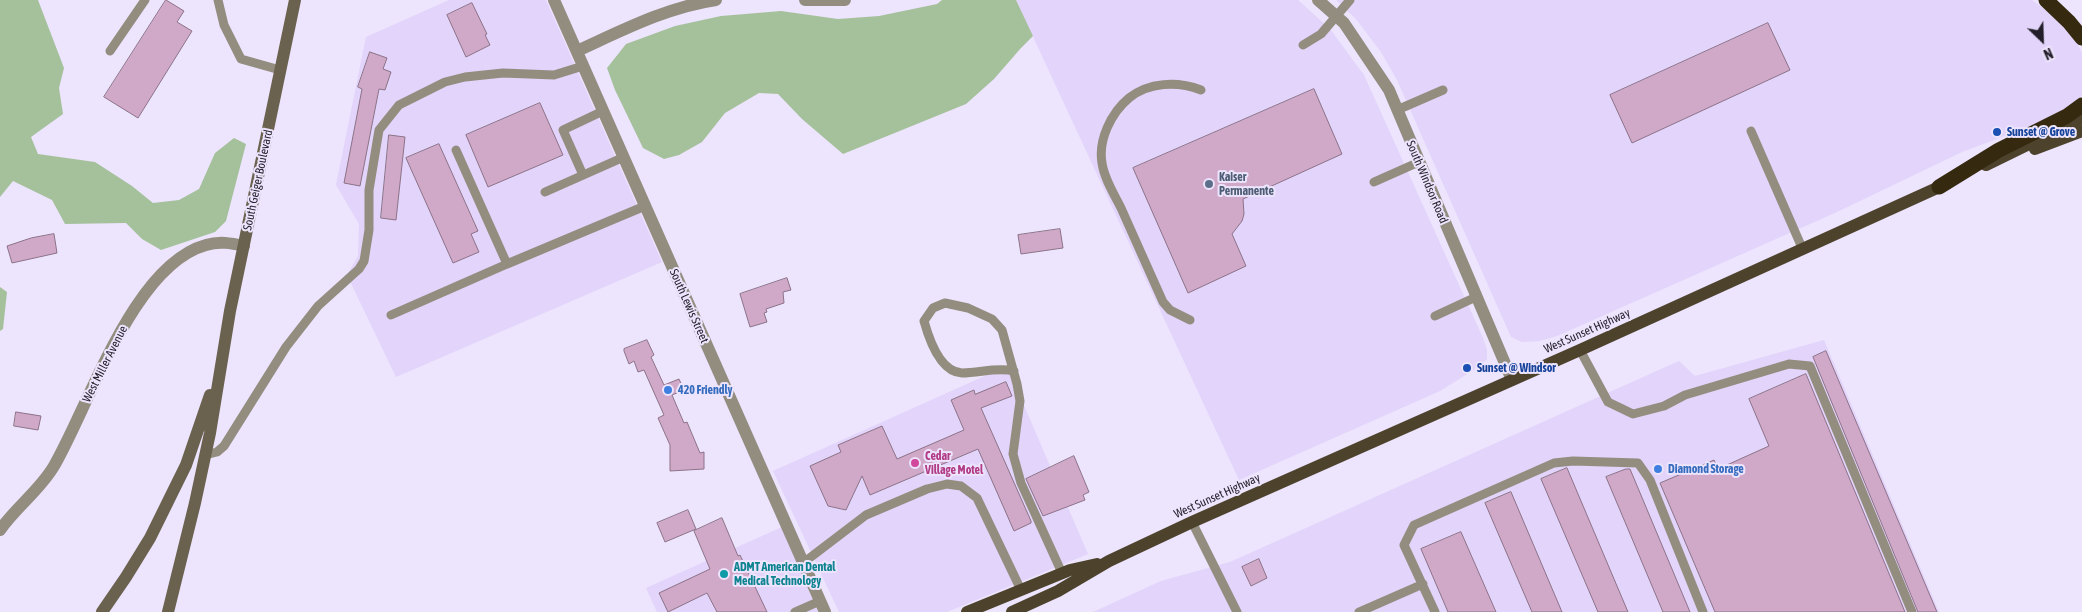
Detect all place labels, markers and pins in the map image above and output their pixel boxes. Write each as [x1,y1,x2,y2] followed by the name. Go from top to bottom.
[2007,125,2075,139] place label: Sunset @ Grove
[1991,126,2003,138] marker: Sunset @ Grove
[1219,170,1274,198] place label: Kaiser Permanente
[1203,178,1215,190] marker: Kaiser Permanente
[1477,361,1556,375] place label: Sunset @ Windsor
[1461,362,1473,374] marker: Sunset @ Windsor
[678,383,732,397] place label: 420 Friendly
[662,384,674,396] marker: 420 Friendly
[925,449,983,477] place label: Cedar Village Motel
[909,457,921,469] marker: Cedar Village Motel
[1668,462,1744,476] place label: Diamond Storage
[1652,463,1664,475] marker: Diamond Storage
[734,560,836,588] place label: ADMT American Dental Medical Technology
[718,568,730,580] marker: ADMT American Dental Medical Technology

